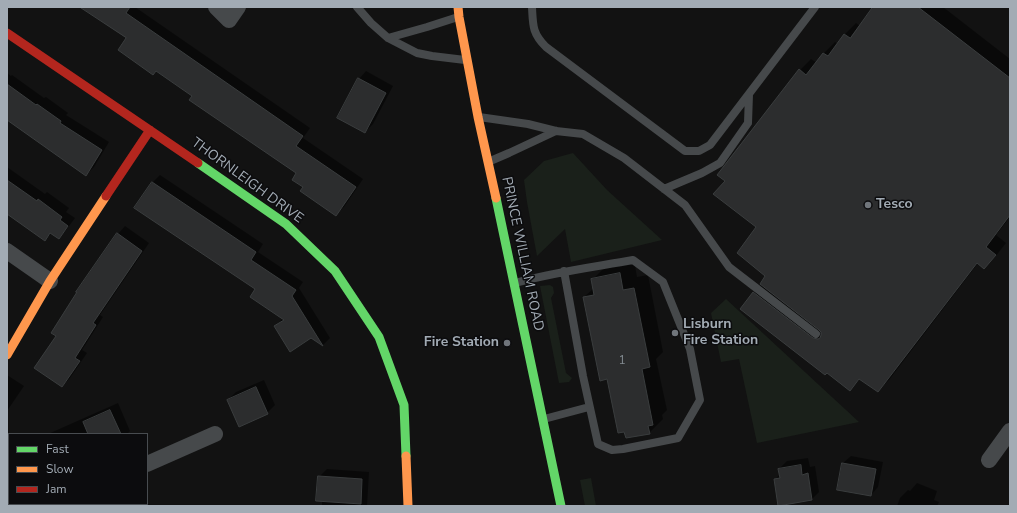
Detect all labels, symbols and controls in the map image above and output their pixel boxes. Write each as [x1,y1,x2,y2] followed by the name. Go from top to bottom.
[188,135,306,227] street label: THORNLEIGH DRIVE
[497,175,547,333] street label: PRINCE WILLIAM ROAD
[876,197,913,213] place label: Tesco
[863,200,873,210] marker: Tesco
[683,317,758,350] place label: Lisburn Fire Station
[670,328,680,338] marker: Lisburn Fire Station
[424,335,499,351] place label: Fire Station
[502,338,512,348] marker: Fire Station
[618,354,626,368] house number: 1
[8,433,148,505] legend
[46,441,69,457] text: Fast
[46,461,74,477] text: Slow
[46,481,67,497] text: Jam

